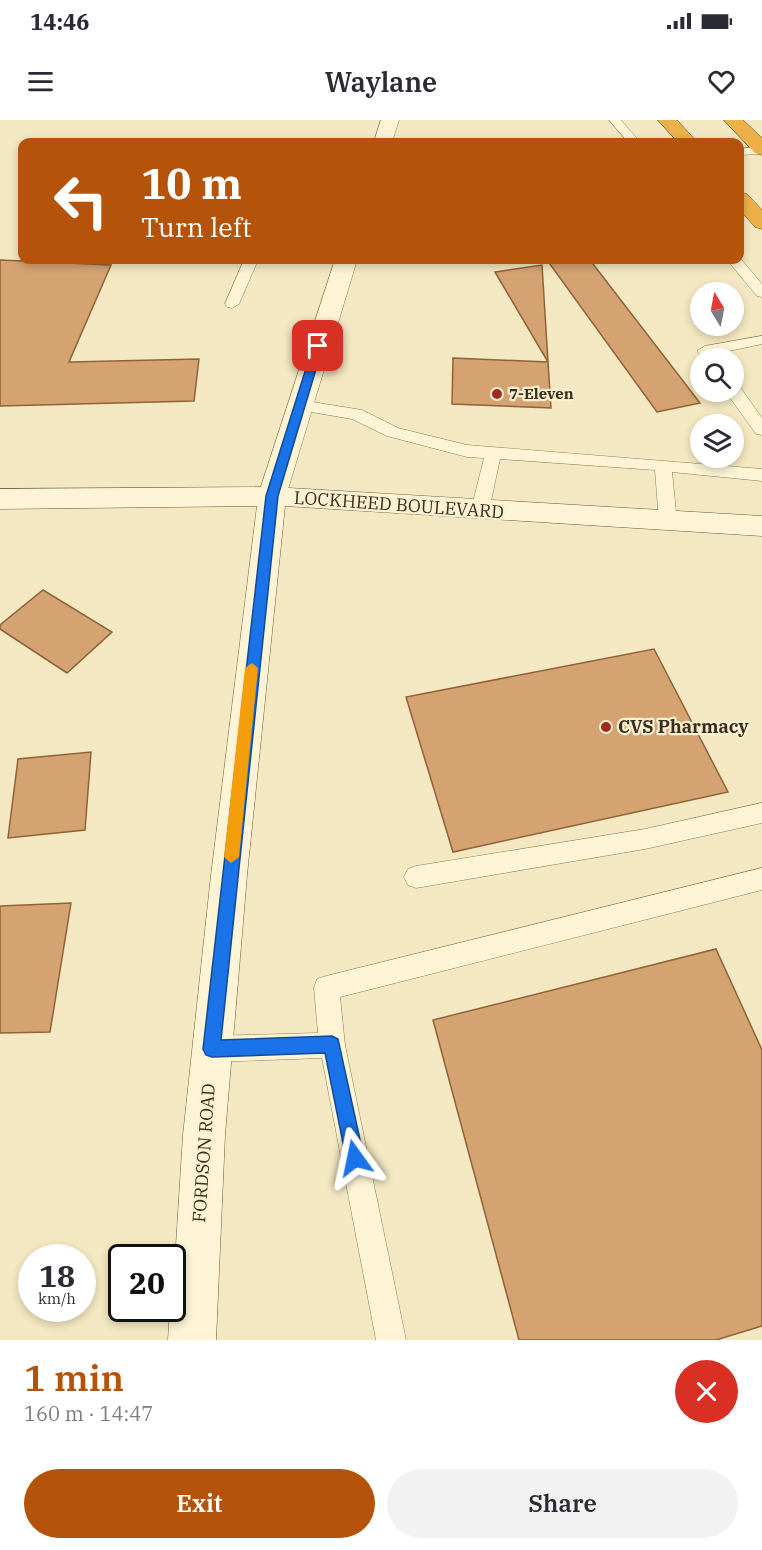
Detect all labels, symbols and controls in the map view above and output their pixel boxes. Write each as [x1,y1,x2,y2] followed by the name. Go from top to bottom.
[30,7,89,36] text: 14:46
[325,64,437,99] text: Waylane
[24,65,57,98] icon: menu
[705,65,738,98] icon: heart
[141,156,242,211] text: 10 m
[42,162,120,240] icon: left
[141,209,252,244] text: Turn left
[690,282,744,336] north arrow
[690,282,744,468] map controls
[292,320,343,371] pin
[301,329,334,362] icon: arrive
[690,348,744,402] button: search
[509,384,574,403] place label: 7-Eleven
[490,387,504,401] marker: 7-Eleven
[690,414,744,468] button: layers
[293,486,505,523] street label: LOCKHEED BOULEVARD
[618,715,749,738] place label: CVS Pharmacy
[599,720,613,734] marker: CVS Pharmacy
[187,1082,220,1223] street label: FORDSON ROAD
[323,1126,387,1190] position arrow
[108,1244,186,1322] speed limit sign: 20
[39,1256,75,1295] text: 18
[38,1289,76,1308] text: km/h
[24,1354,124,1401] text: 1 min
[675,1360,738,1423] button: close
[24,1400,153,1427] text: 160 m · 14:47
[24,1469,375,1538] button: Exit
[387,1469,738,1538] button: Share

